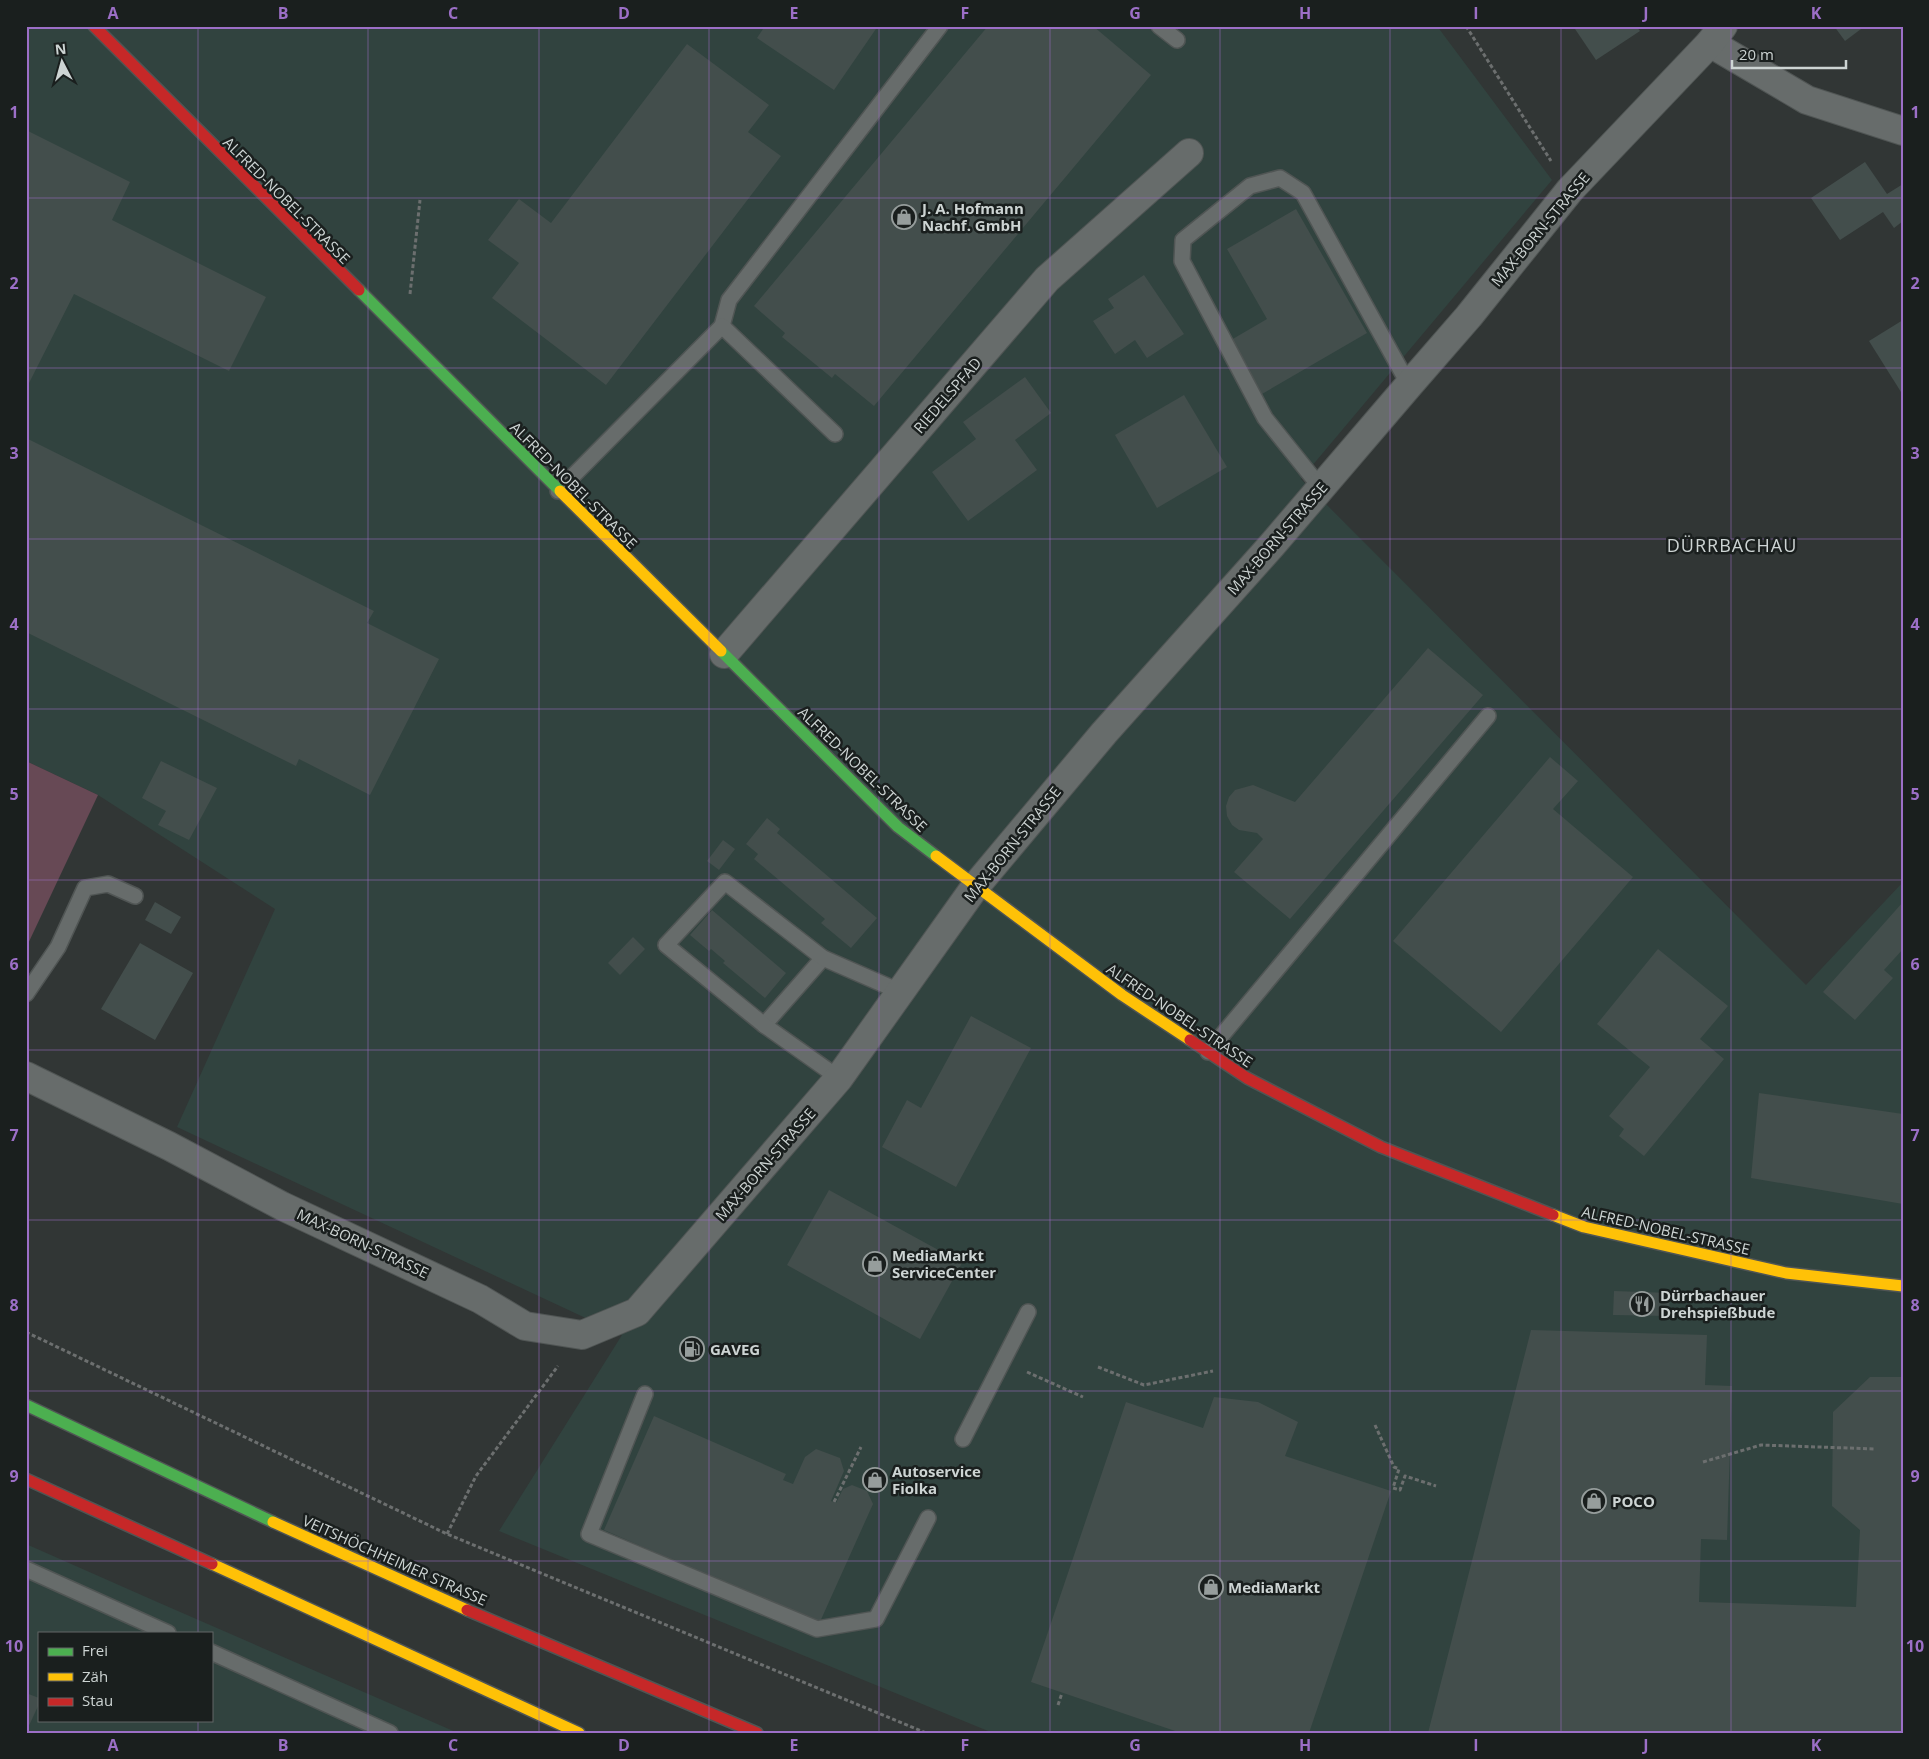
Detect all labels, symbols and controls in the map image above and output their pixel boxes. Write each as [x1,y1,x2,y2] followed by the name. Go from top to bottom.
[107,2,119,24] text: A
[278,2,288,24] text: B
[448,2,458,24] text: C
[618,2,630,24] text: D
[790,2,799,24] text: E
[961,2,969,24] text: F
[1129,2,1141,24] text: G
[1299,2,1311,24] text: H
[1473,2,1479,24] text: I
[1641,2,1649,24] text: J
[1811,2,1822,24] text: K
[38,38,88,88] north arrow
[1732,38,1845,70] scale bar
[54,39,67,59] text: N
[1739,44,1774,64] text: 20 m
[9,101,19,123] text: 1
[1910,101,1920,123] text: 1
[219,132,355,268] street label: ALFRED-NOBEL-STRASSE
[1486,168,1594,290] street label: MAX-BORN-STRASSE
[920,198,1024,235] place label: J. A. Hofmann Nachf. GmbH
[891,204,917,230] shop icon: J. A. Hofmann Nachf. GmbH
[9,272,19,294] text: 2
[1910,272,1920,294] text: 2
[909,353,985,437] street label: RIEDELSPFAD
[506,417,642,553] street label: ALFRED-NOBEL-STRASSE
[9,442,19,464] text: 3
[1910,442,1920,464] text: 3
[1222,477,1332,599] street label: MAX-BORN-STRASSE
[1667,533,1797,557] district label: DÜRRBACHAU
[9,613,19,635] text: 4
[1910,613,1920,635] text: 4
[794,702,932,836] street label: ALFRED-NOBEL-STRASSE
[959,782,1065,906] street label: MAX-BORN-STRASSE
[9,783,19,805] text: 5
[1910,783,1920,805] text: 5
[9,953,19,975] text: 6
[1910,953,1920,975] text: 6
[1103,959,1257,1071] street label: ALFRED-NOBEL-STRASSE
[710,1103,820,1225] street label: MAX-BORN-STRASSE
[9,1124,19,1146] text: 7
[1910,1124,1920,1146] text: 7
[1580,1201,1752,1259] street label: ALFRED-NOBEL-STRASSE
[294,1204,432,1282] street label: MAX-BORN-STRASSE
[892,1245,996,1282] place label: MediaMarkt ServiceCenter
[862,1251,888,1277] shop icon: MediaMarkt ServiceCenter
[1660,1285,1776,1322] place label: Dürrbachauer Drehspießbude
[1629,1291,1655,1317] restaurant icon: Dürrbachauer Drehspießbude
[9,1294,19,1316] text: 8
[1910,1294,1920,1316] text: 8
[679,1336,705,1362] fuel station icon: GAVEG
[710,1339,760,1359] place label: GAVEG
[892,1461,981,1498] place label: Autoservice Fiolka
[9,1465,19,1487] text: 9
[1910,1465,1920,1487] text: 9
[862,1467,888,1493] shop icon: Autoservice Fiolka
[1581,1488,1607,1514] shop icon: POCO
[1612,1491,1655,1511] place label: POCO
[300,1510,490,1610] street label: VEITSHÖCHHEIMER STRASSE
[1198,1574,1224,1600] shop icon: MediaMarkt
[1228,1577,1320,1597] place label: MediaMarkt
[38,1632,212,1722] legend
[5,1635,23,1657] text: 10
[1906,1635,1924,1657] text: 10
[82,1640,108,1660] text: Frei
[82,1666,108,1686] text: Zäh
[82,1690,113,1710] text: Stau
[107,1734,119,1756] text: A
[278,1734,288,1756] text: B
[448,1734,458,1756] text: C
[618,1734,630,1756] text: D
[790,1734,799,1756] text: E
[961,1734,969,1756] text: F
[1129,1734,1141,1756] text: G
[1299,1734,1311,1756] text: H
[1473,1734,1479,1756] text: I
[1641,1734,1649,1756] text: J
[1811,1734,1822,1756] text: K

